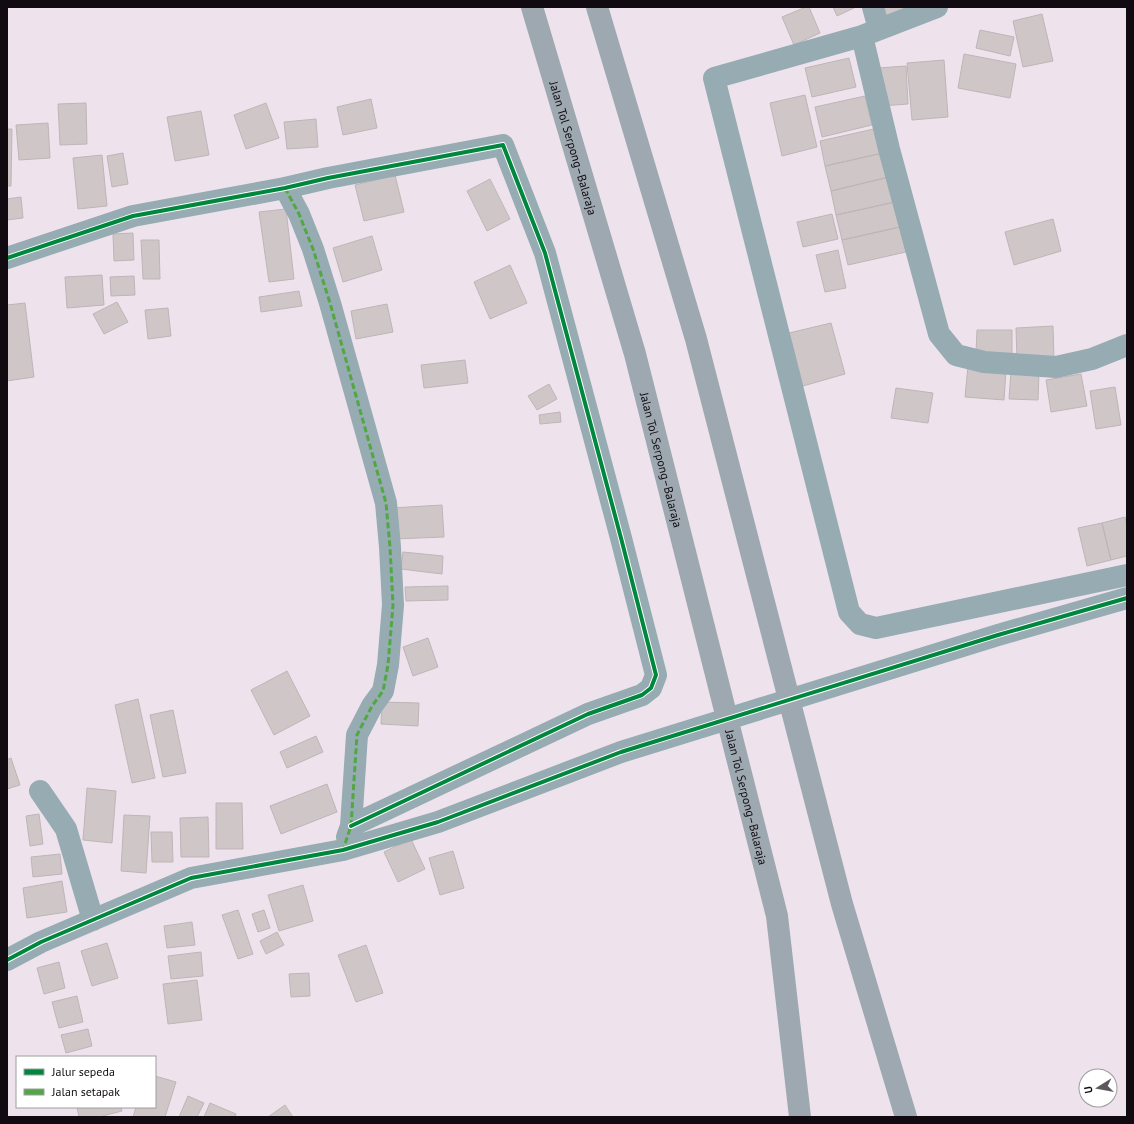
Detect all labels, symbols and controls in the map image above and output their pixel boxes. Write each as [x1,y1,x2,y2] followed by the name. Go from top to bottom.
[547,78,601,217] street label: Jalan Tol Serpong–Balaraja
[637,390,686,529] street label: Jalan Tol Serpong–Balaraja
[722,727,771,866] street label: Jalan Tol Serpong–Balaraja
[16,1056,156,1108] legend
[51,1064,115,1079] text: Jalur sepeda
[1078,1068,1118,1108] north arrow
[51,1084,120,1099] text: Jalan setapak
[1081,1085,1096,1095] text: U

